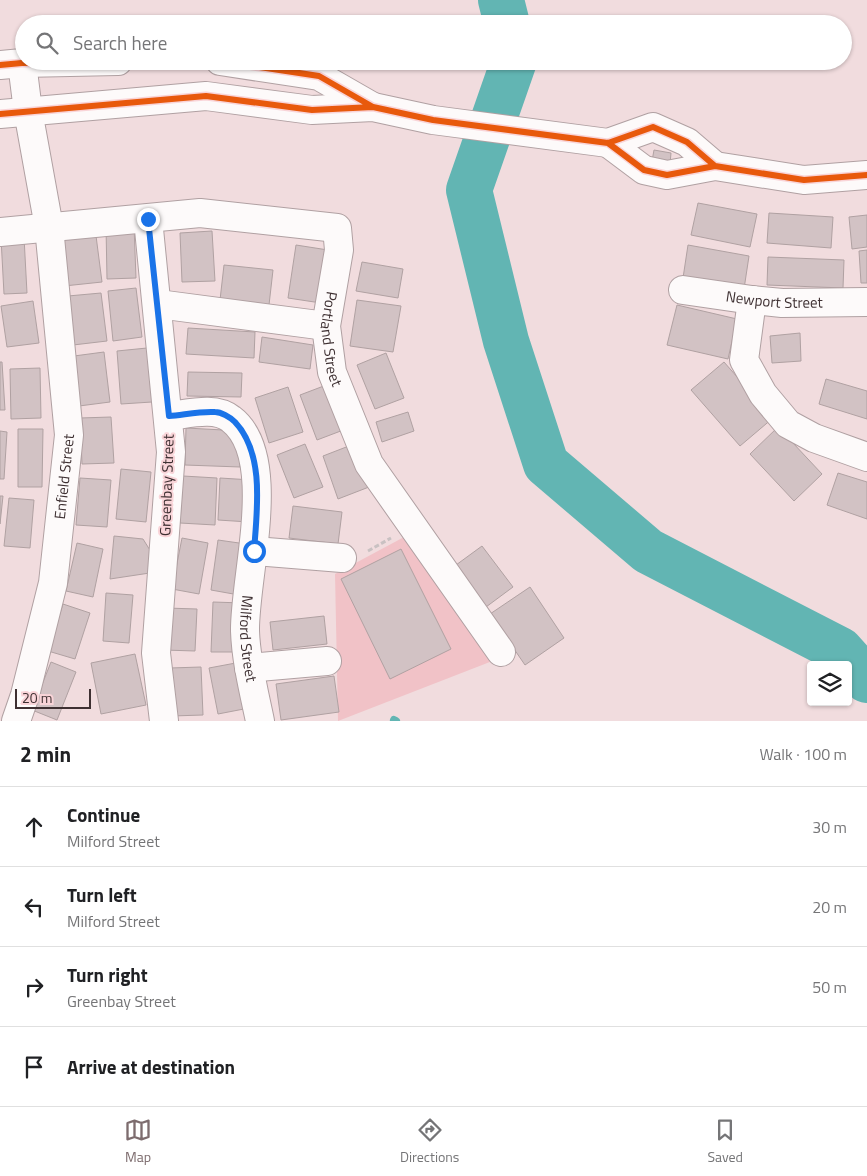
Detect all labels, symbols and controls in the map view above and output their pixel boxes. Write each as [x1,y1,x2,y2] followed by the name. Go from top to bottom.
[15,15,852,70] search box
[73,28,167,57] text: Search here
[33,29,61,57] icon: search
[137,208,160,231] route end
[724,284,824,314] street label: Newport Street
[315,290,349,391] street label: Portland Street
[48,432,80,520] street label: Enfield Street
[153,433,180,536] street label: Greenbay Street
[243,540,266,563] route start
[234,594,264,684] street label: Milford Street
[807,661,852,706] map controls
[807,661,852,706] button: layers
[15,686,91,709] scale bar
[22,687,52,708] text: 20 m
[20,738,71,770] text: 2 min
[759,742,847,766] text: Walk · 100 m
[67,800,140,829] text: Continue
[20,813,48,841] icon: ahead
[812,815,847,839] text: 30 m
[67,829,160,853] text: Milford Street
[67,880,137,909] text: Turn left
[20,893,48,921] icon: left
[812,895,847,919] text: 20 m
[67,909,160,933] text: Milford Street
[67,960,148,989] text: Turn right
[20,973,48,1001] icon: right
[812,975,847,999] text: 50 m
[67,989,176,1013] text: Greenbay Street
[67,1052,235,1081] text: Arrive at destination
[20,1053,48,1081] icon: arrive
[124,1116,152,1167] tab: Map
[400,1116,459,1167] tab: Directions
[707,1116,743,1167] tab: Saved

